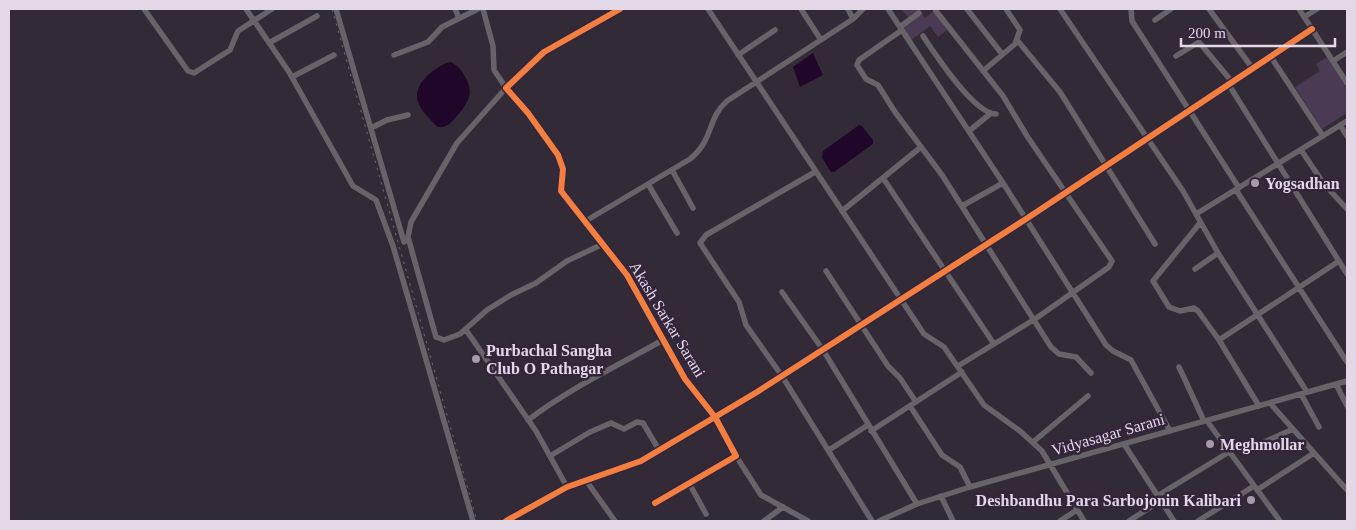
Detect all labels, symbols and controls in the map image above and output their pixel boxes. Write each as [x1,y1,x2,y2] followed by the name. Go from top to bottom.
[1181,15,1335,47] scale bar
[1188,25,1226,41] text: 200 m
[1265,175,1340,193] place label: Yogsadhan
[1249,177,1261,189] marker: Yogsadhan
[626,259,709,380] street label: Akash Sarkar Sarani
[486,342,612,378] place label: Purbachal Sangha Club O Pathagar
[470,353,482,365] marker: Purbachal Sangha Club O Pathagar
[1050,410,1167,460] street label: Vidyasagar Sarani
[1220,436,1304,454] place label: Meghmollar
[1204,438,1216,450] marker: Meghmollar
[976,492,1242,510] place label: Deshbandhu Para Sarbojonin Kalibari
[1245,494,1257,506] marker: Deshbandhu Para Sarbojonin Kalibari

